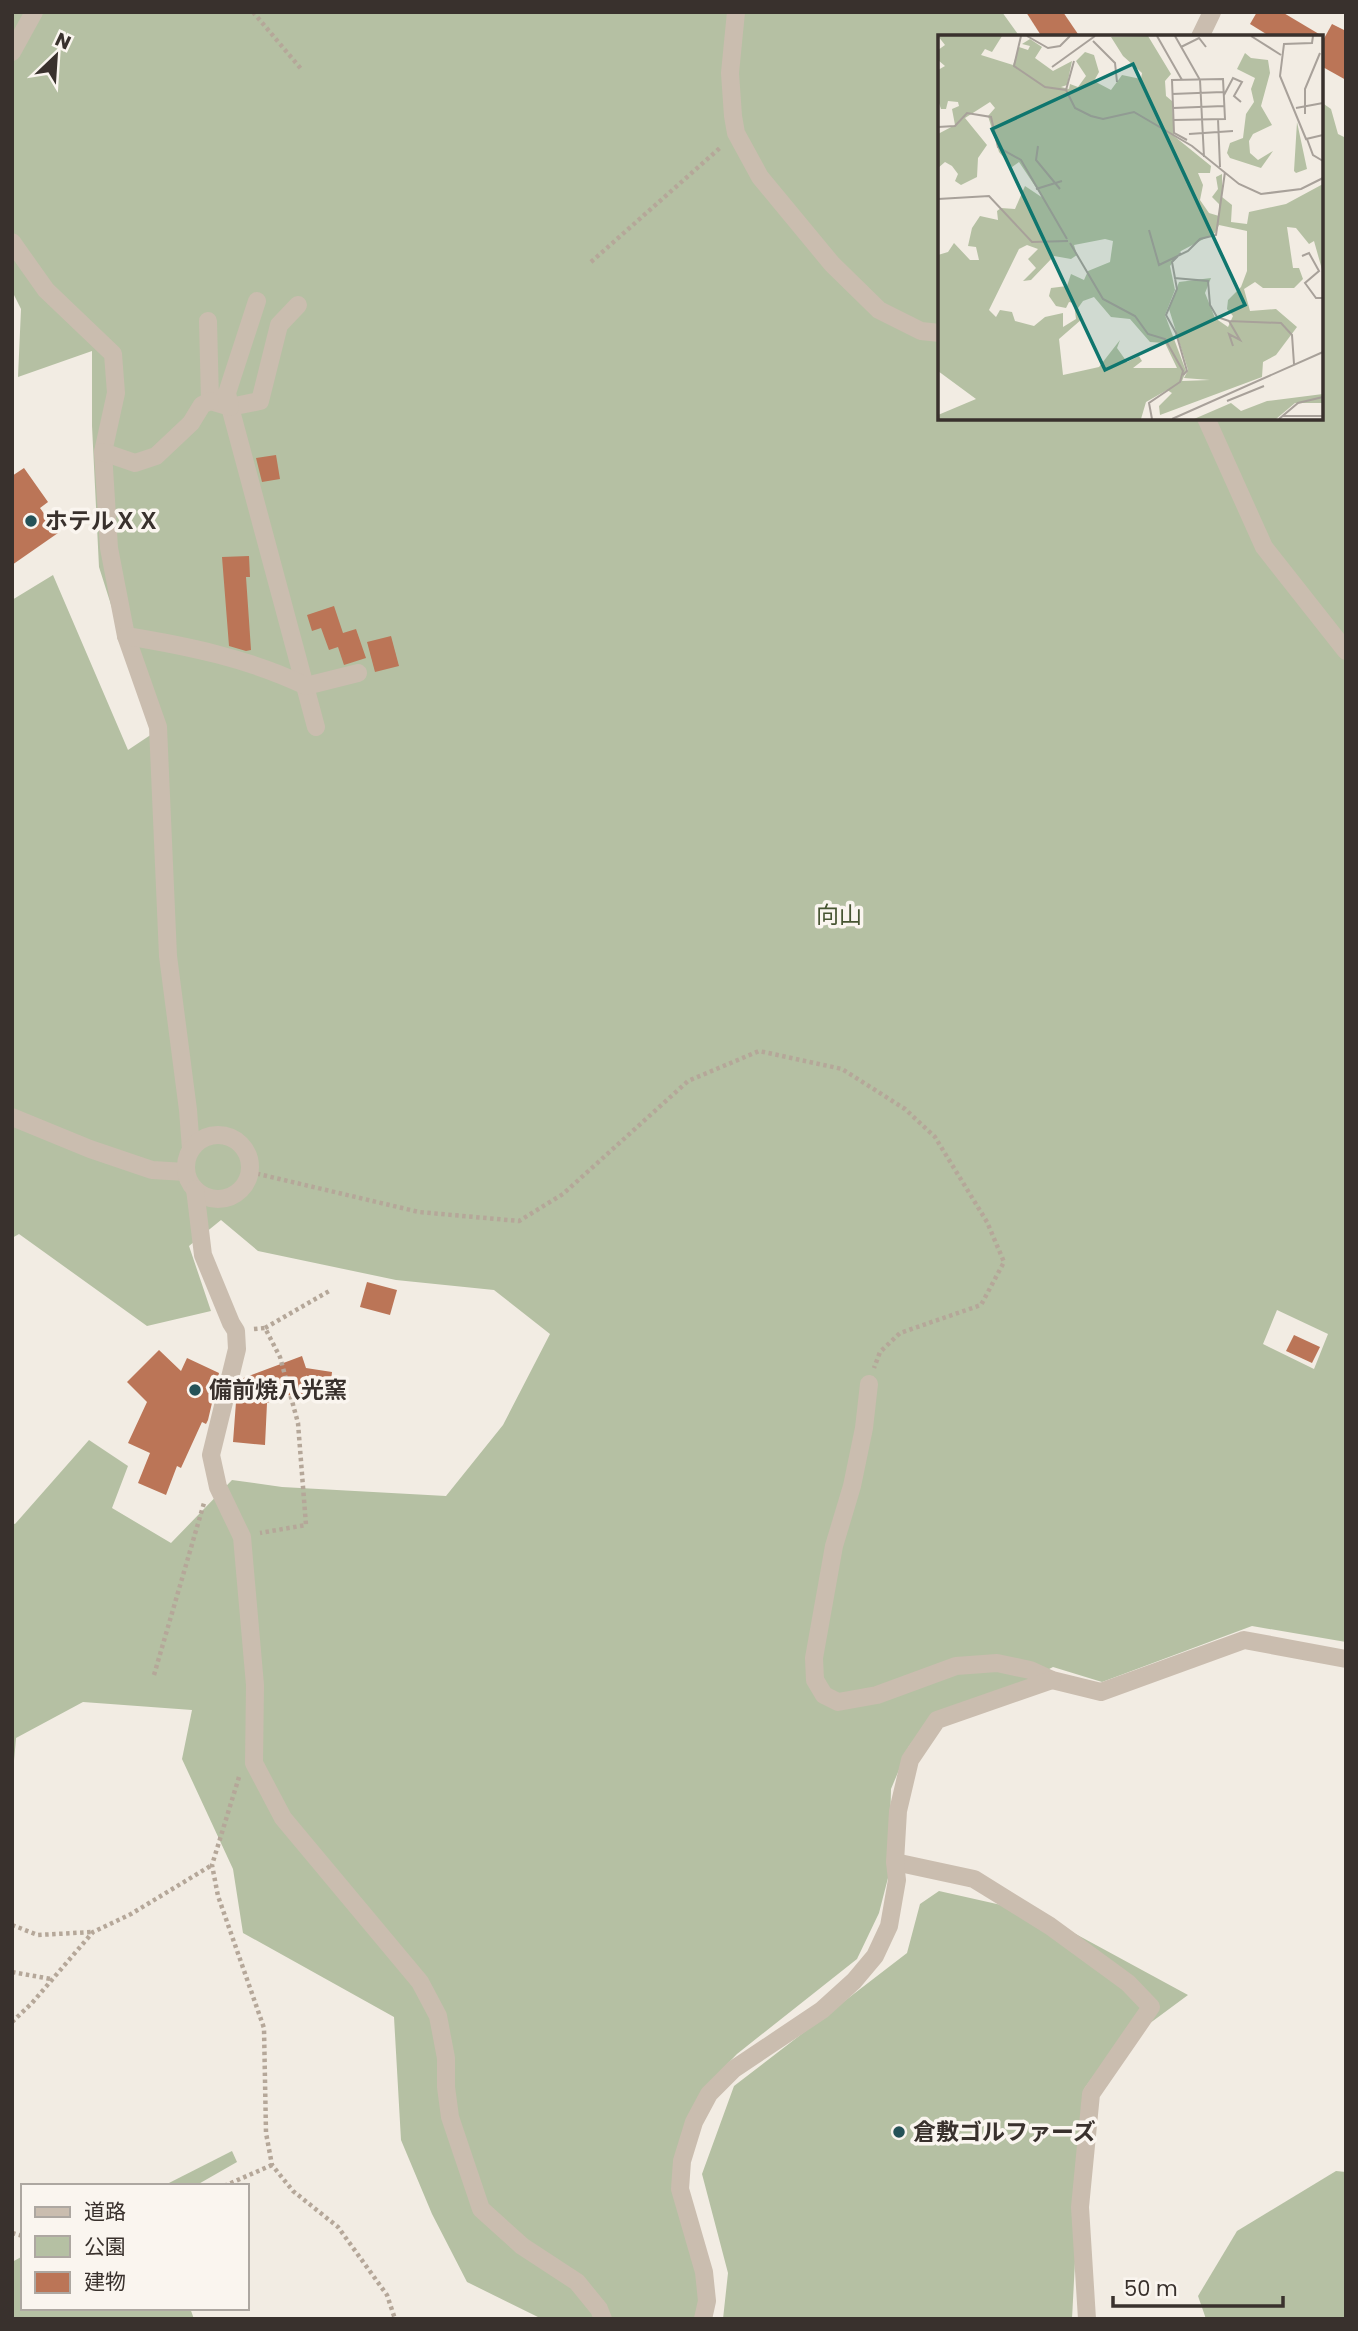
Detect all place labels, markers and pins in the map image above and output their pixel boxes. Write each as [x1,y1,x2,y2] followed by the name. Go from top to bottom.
[45,505,160,537] place label: ホテルＸＸ
[23,513,39,529] marker: ホテルＸＸ
[209,1374,347,1406] place label: 備前焼八光窯
[187,1382,203,1398] marker: 備前焼八光窯
[913,2116,1096,2148] place label: 倉敷ゴルファーズ
[891,2124,907,2140] marker: 倉敷ゴルファーズ

